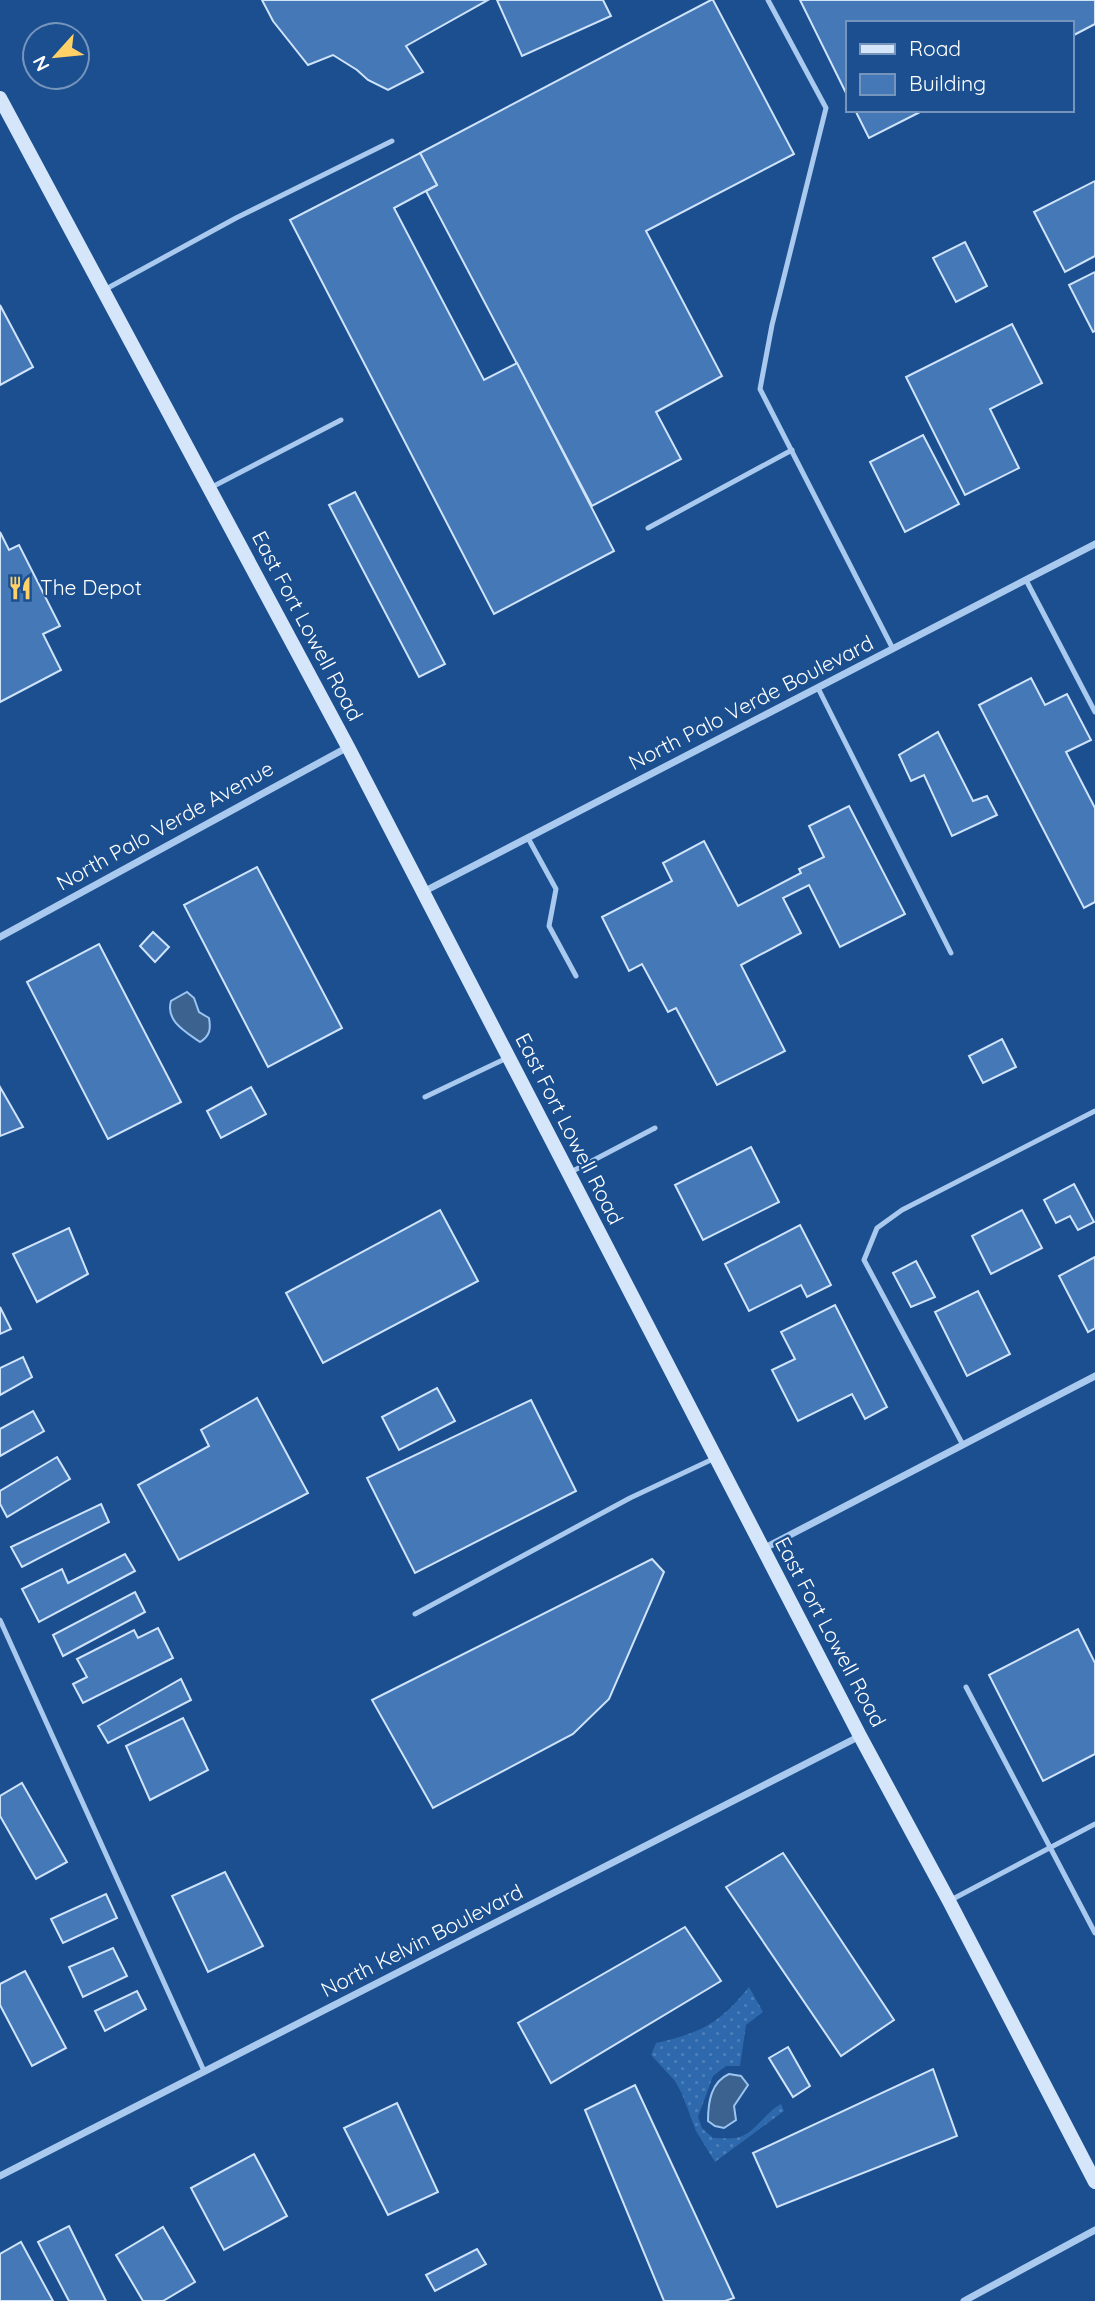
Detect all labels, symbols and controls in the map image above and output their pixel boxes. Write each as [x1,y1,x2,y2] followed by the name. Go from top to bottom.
[21,21,91,91] north arrow
[846,21,1074,112] legend
[909,35,961,61] text: Road
[27,52,55,75] text: N
[909,70,986,96] text: Building
[247,526,369,725] street label: East Fort Lowell Road
[6,574,34,602] restaurant icon: The Depot
[40,574,142,600] place label: The Depot
[624,629,877,775] street label: North Palo Verde Boulevard
[51,755,278,896] street label: North Palo Verde Avenue
[510,1028,629,1229] street label: East Fort Lowell Road
[770,1532,892,1731] street label: East Fort Lowell Road
[316,1878,527,2002] street label: North Kelvin Boulevard

